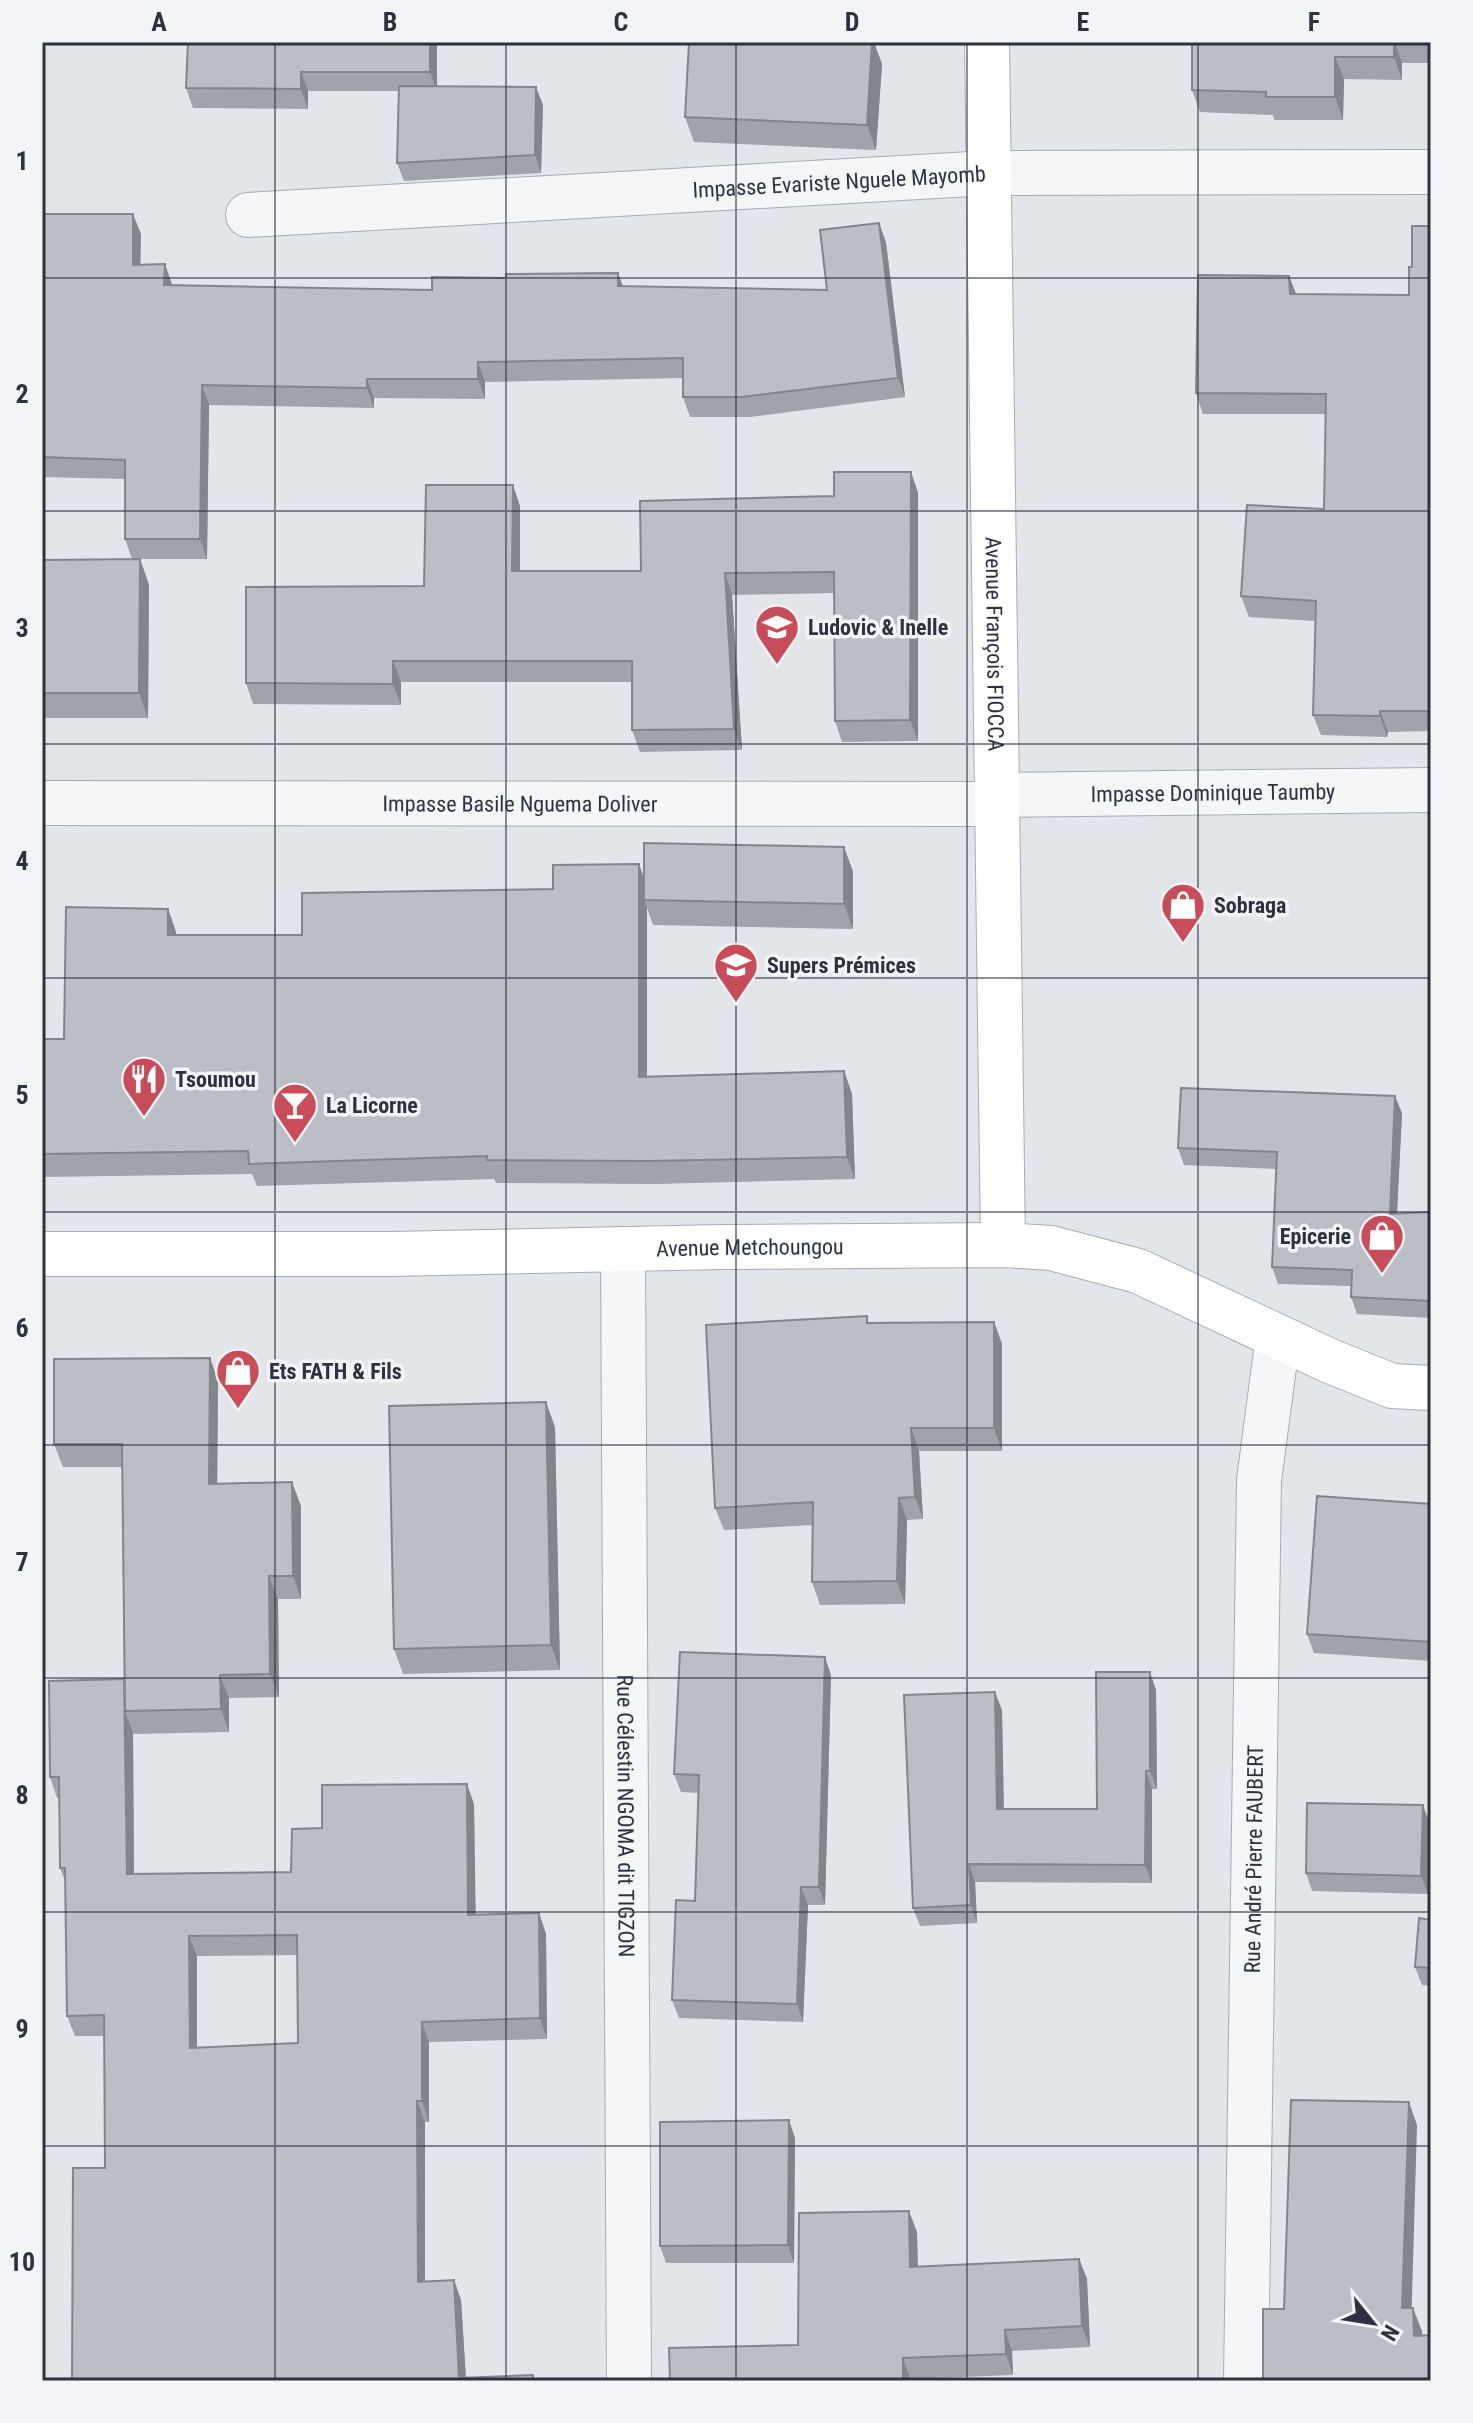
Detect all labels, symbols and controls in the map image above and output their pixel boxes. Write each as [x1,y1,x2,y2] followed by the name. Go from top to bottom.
[151,7,167,37] text: A
[383,7,397,37] text: B
[614,7,629,37] text: C
[845,7,859,37] text: D
[1077,7,1090,37] text: E
[1308,7,1320,37] text: F
[15,146,29,176] text: 1
[692,161,986,203] street label: Impasse Evariste Nguele Mayomb
[15,379,29,409] text: 2
[981,536,1008,752] street label: Avenue François FIOCCA
[753,603,801,666] school or university icon: Ludovic & Inelle
[15,613,29,643] text: 3
[808,615,948,640] place label: Ludovic & Inelle
[1091,779,1335,807] street label: Impasse Dominique Taumby
[383,791,658,817] street label: Impasse Basile Nguema Doliver
[15,846,29,876] text: 4
[1159,881,1207,944] shop icon: Sobraga
[1214,893,1286,918] place label: Sobraga
[712,941,760,1004] school or university icon: Supers Prémices
[767,953,916,978] place label: Supers Prémices
[120,1055,168,1118] restaurant icon: Tsoumou
[175,1067,256,1092] place label: Tsoumou
[15,1080,29,1110] text: 5
[271,1081,319,1144] bar icon: La Licorne
[326,1093,418,1118] place label: La Licorne
[1358,1212,1406,1275] shop icon: Epicerie
[1280,1224,1351,1249] place label: Epicerie
[656,1234,844,1261] street label: Avenue Metchoungou
[15,1313,29,1343] text: 6
[214,1347,262,1410] shop icon: Ets FATH & Fils
[269,1359,402,1384] place label: Ets FATH & Fils
[15,1547,29,1577] text: 7
[612,1675,639,1957] street label: Rue Célestin NGOMA dit TIGZON
[1240,1744,1268,1974] street label: Rue André Pierre FAUBERT
[15,1780,29,1810] text: 8
[15,2014,29,2044] text: 9
[9,2247,35,2277] text: 10
[1333,2283,1413,2363] north arrow
[1376,2321,1404,2345] text: N

